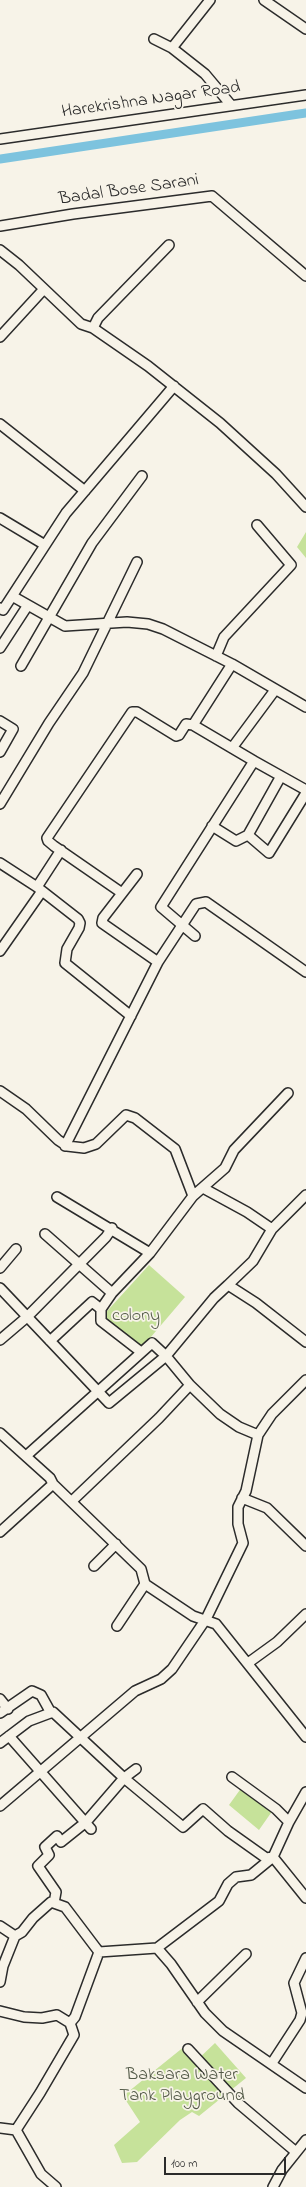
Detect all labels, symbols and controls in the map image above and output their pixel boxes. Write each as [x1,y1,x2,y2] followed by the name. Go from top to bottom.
[60,78,242,124] street label: Harekrishna Nagar Road
[58,170,200,212] street label: Badal Bose Sarani
[112,1306,160,1328] park label: colony
[119,2065,245,2108] park label: Baksara Water Tank Playground
[166,2149,288,2175] scale bar
[171,2155,198,2173] text: 100 m

